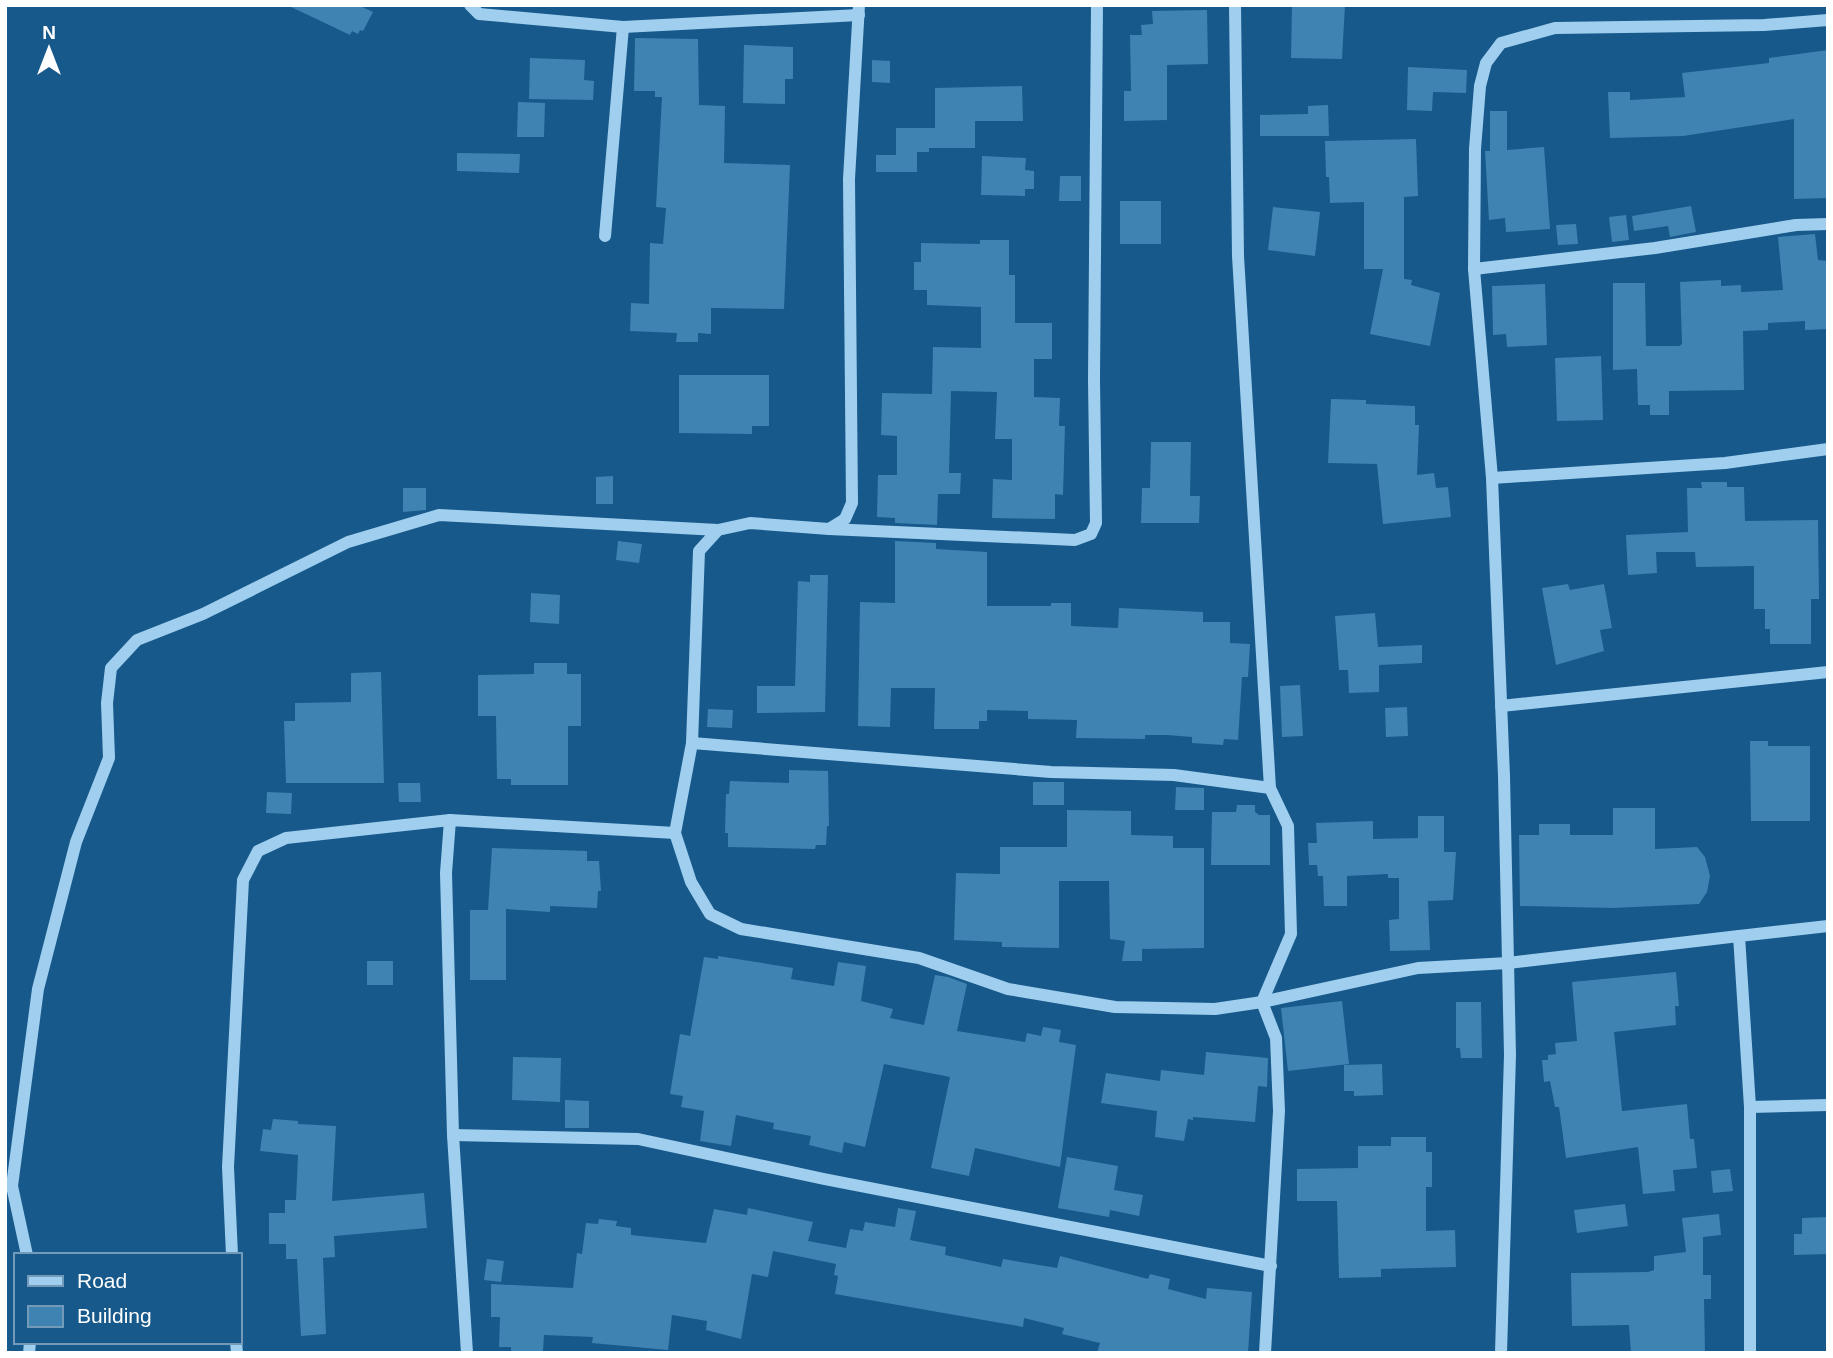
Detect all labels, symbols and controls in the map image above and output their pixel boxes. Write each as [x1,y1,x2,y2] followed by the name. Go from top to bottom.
[14,14,84,84] north arrow
[42,22,56,43] text: N
[14,1253,242,1344] legend
[77,1269,127,1292] text: Road
[77,1304,152,1327] text: Building

